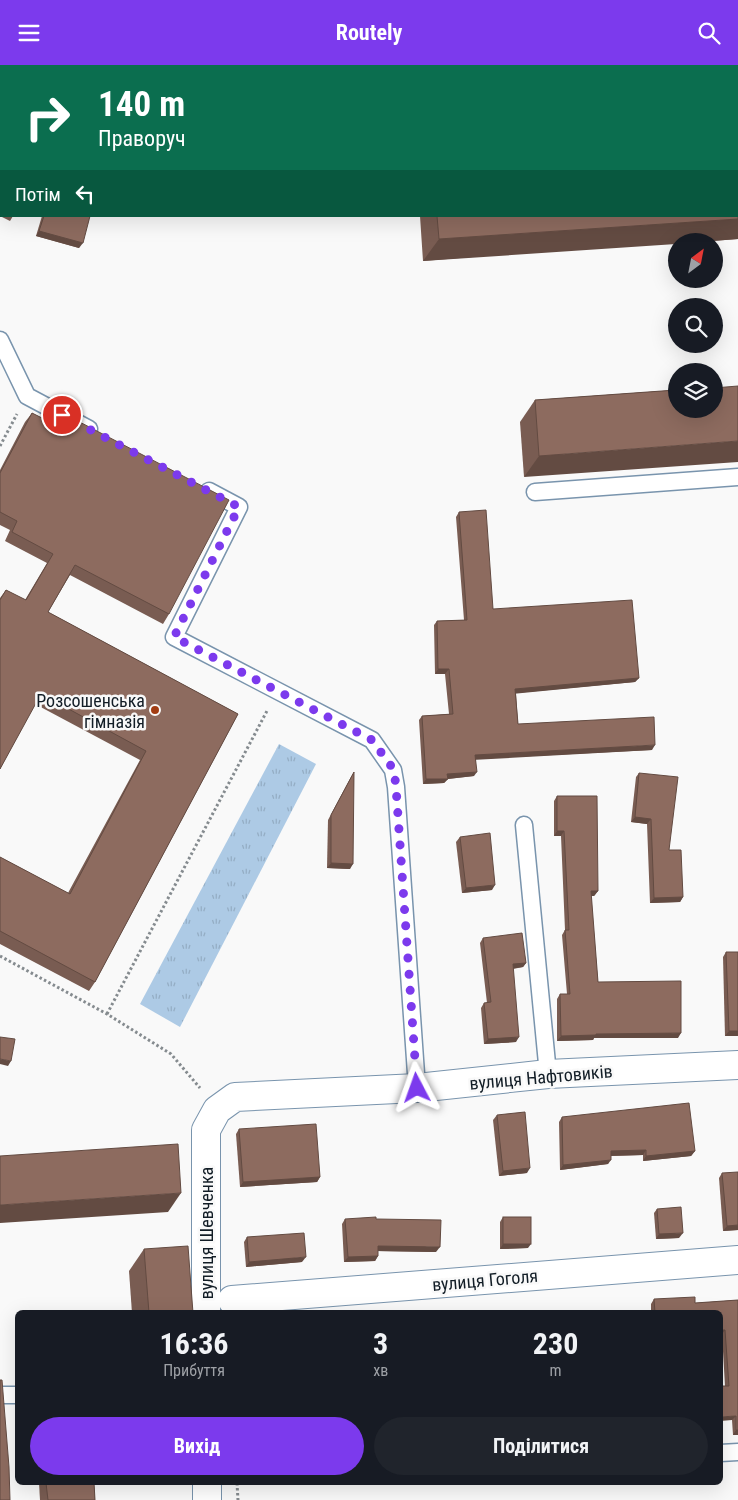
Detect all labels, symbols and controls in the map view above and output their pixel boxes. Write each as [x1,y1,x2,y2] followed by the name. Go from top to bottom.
[15,19,43,47] icon: menu
[695,19,723,47] icon: search
[336,20,402,45] text: Routely
[98,84,185,125] text: 140 m
[15,85,80,150] icon: right
[98,126,186,151] text: Праворуч
[71,180,99,208] icon: left
[15,183,61,206] text: Потім
[668,233,722,287] north arrow
[668,233,723,418] map controls
[668,298,723,353] button: search
[668,363,723,418] button: layers
[41,394,83,436] pin
[48,401,76,429] icon: arrive
[36,690,145,732] place label: Розсошенська гімназія
[149,704,161,716] marker: Розсошенська гімназія
[469,1060,613,1094] street label: вулиця Нафтовиків
[390,1061,442,1113] position arrow
[196,1167,217,1299] street label: вулиця Шевченка
[431,1265,539,1295] street label: вулиця Гоголя
[160,1326,228,1361] text: 16:36
[373,1326,388,1361] text: 3
[533,1326,578,1361] text: 230
[163,1361,225,1380] text: Прибуття
[373,1361,388,1380] text: хв
[550,1361,562,1380] text: m
[30,1417,364,1475] button: Вихід
[374,1417,708,1475] button: Поділитися

